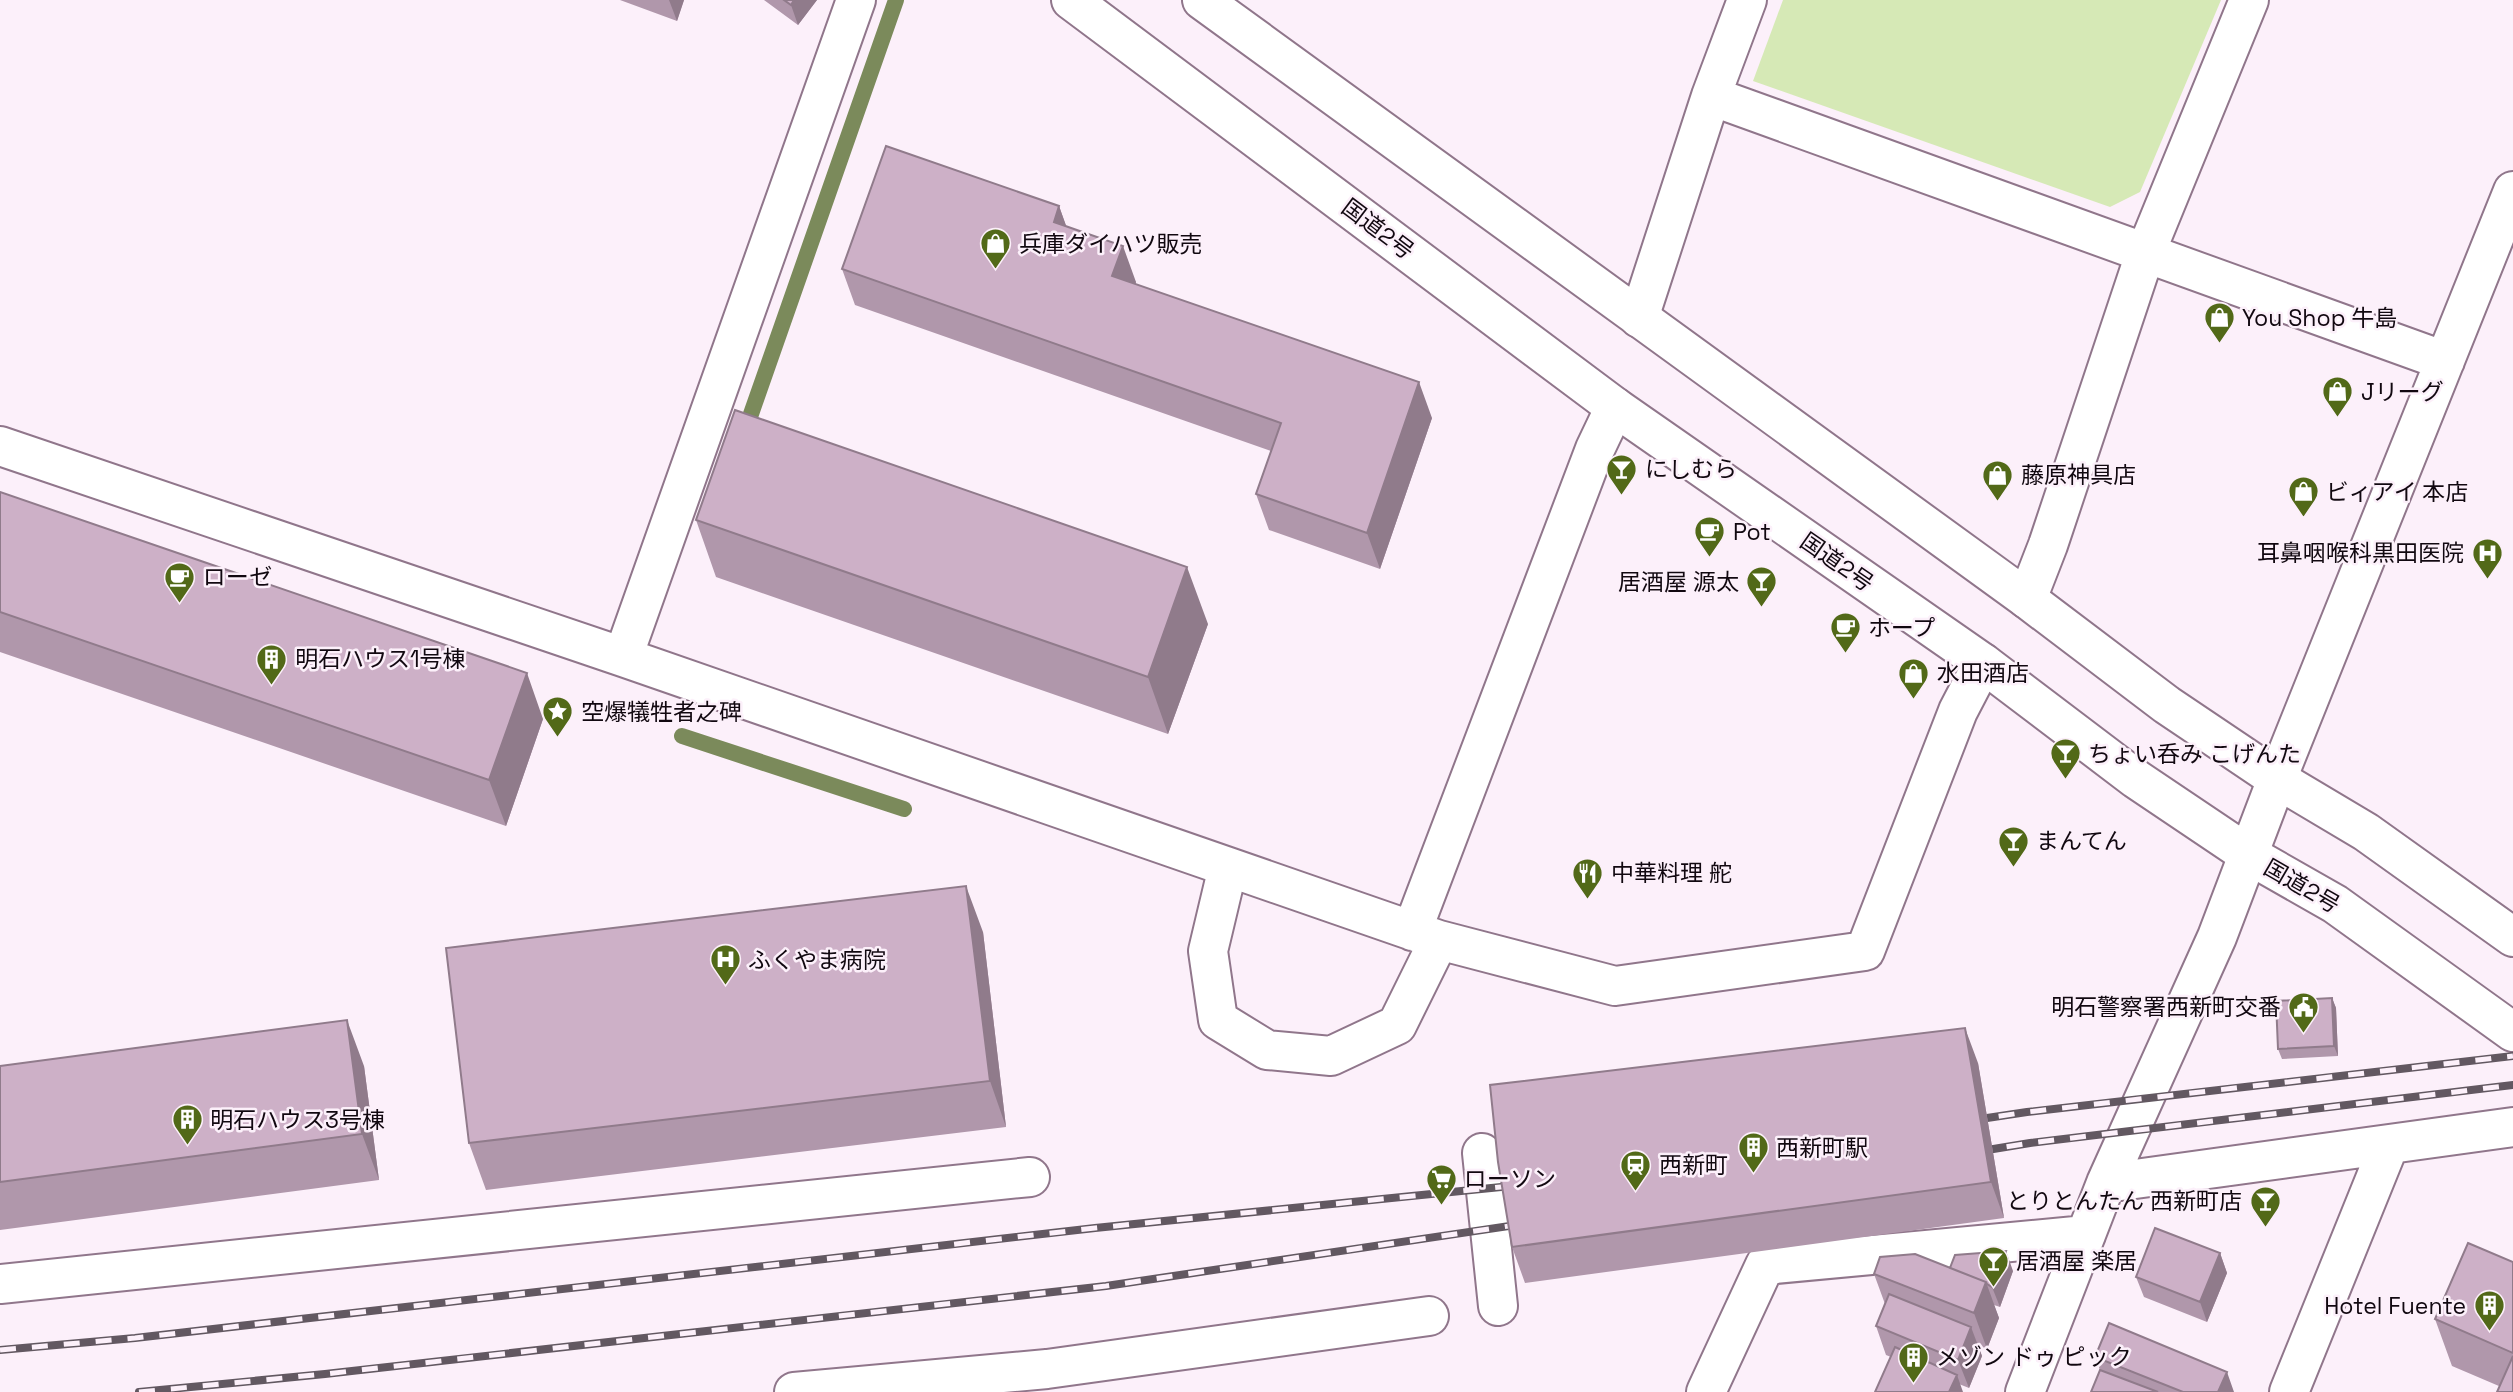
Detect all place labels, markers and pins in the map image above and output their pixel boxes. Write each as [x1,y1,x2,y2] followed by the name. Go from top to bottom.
[979,227,1013,271] shop icon: 兵庫ダイハツ販売
[1019,229,1203,259] place label: 兵庫ダイハツ販売
[2202,301,2236,345] shop icon: You Shop 牛島
[2242,303,2397,333] place label: You Shop 牛島
[2321,375,2355,419] shop icon: Jリーグ
[2361,377,2444,407] place label: Jリーグ
[1605,452,1639,496] bar icon: にしむら
[1645,454,1737,484] place label: にしむら
[1981,458,2015,502] shop icon: 藤原神具店
[2021,460,2136,490] place label: 藤原神具店
[2286,475,2320,519] shop icon: ビィアイ 本店
[2326,477,2468,507] place label: ビィアイ 本店
[1693,515,1727,559] cafe icon: Pot
[1733,517,1771,547] place label: Pot
[2470,536,2504,580] hospital icon: 耳鼻咽喉科黒田医院
[2257,538,2464,568] place label: 耳鼻咽喉科黒田医院
[163,560,197,604] cafe icon: ローゼ
[203,562,272,592] place label: ローゼ
[1745,565,1779,609] bar icon: 居酒屋 源太
[1618,567,1739,597] place label: 居酒屋 源太
[1828,611,1862,655] cafe icon: ホープ
[1868,613,1936,643] place label: ホープ
[255,642,289,686] building icon: 明石ハウス1号棟
[295,644,466,674] place label: 明石ハウス1号棟
[1897,656,1931,700] shop icon: 水田酒店
[1937,658,2029,688] place label: 水田酒店
[541,695,575,739] place icon: 空爆犠牲者之碑
[581,697,742,727] place label: 空爆犠牲者之碑
[2048,737,2082,781] bar icon: ちょい呑み こげんた
[2088,739,2301,769] place label: ちょい呑み こげんた
[1996,824,2030,868] bar icon: まんてん
[2036,826,2127,856] place label: まんてん
[1571,856,1605,900] restaurant icon: 中華料理 舵
[1611,858,1732,888] place label: 中華料理 舵
[708,943,742,987] hospital icon: ふくやま病院
[748,945,886,975] place label: ふくやま病院
[2287,990,2321,1034] public building icon: 明石警察署西新町交番
[2051,992,2281,1022] place label: 明石警察署西新町交番
[170,1103,204,1147] building icon: 明石ハウス3号棟
[210,1105,385,1135] place label: 明石ハウス3号棟
[1736,1131,1770,1175] building icon: 西新町駅
[1776,1133,1868,1163] place label: 西新町駅
[1619,1148,1653,1192] station icon: 西新町
[1659,1150,1728,1180] place label: 西新町
[1424,1162,1458,1206] supermarket icon: ローソン
[1464,1164,1556,1194] place label: ローソン
[2248,1184,2282,1228] bar icon: とりとんたん 西新町店
[2006,1186,2242,1216] place label: とりとんたん 西新町店
[1976,1244,2010,1288] bar icon: 居酒屋 楽居
[2016,1246,2137,1276] place label: 居酒屋 楽居
[2472,1289,2506,1333] building icon: Hotel Fuente
[2324,1291,2466,1321] place label: Hotel Fuente
[1896,1340,1930,1384] building icon: メゾン ドゥ ピック
[1936,1342,2132,1372] place label: メゾン ドゥ ピック

